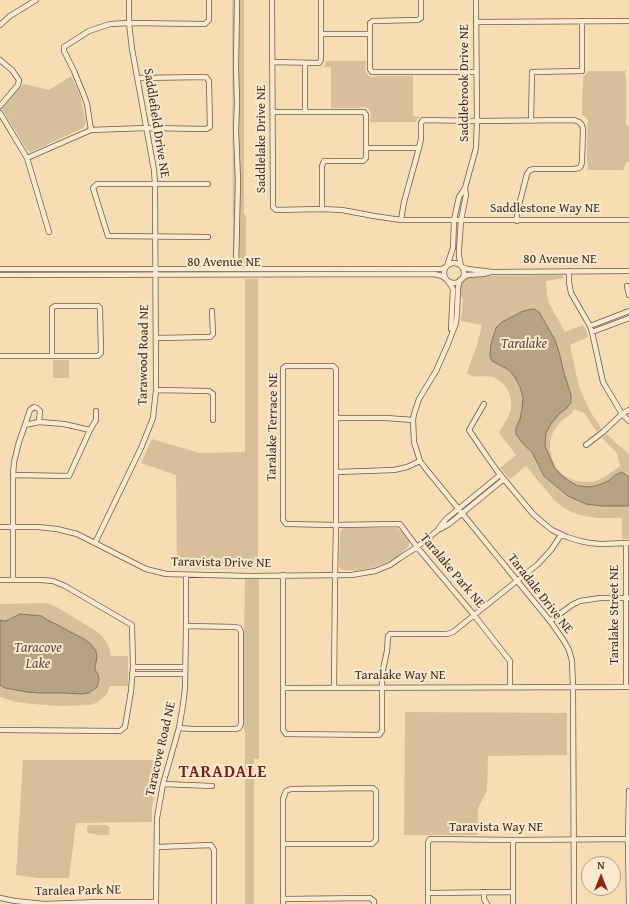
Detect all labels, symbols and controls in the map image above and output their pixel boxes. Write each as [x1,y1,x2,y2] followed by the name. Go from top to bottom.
[457,24,473,142] street label: Saddlebrook Drive NE
[140,67,172,179] street label: Saddlefield Drive NE
[254,85,270,193] street label: Saddlelake Drive NE
[490,201,600,217] street label: Saddlestone Way NE
[523,252,597,268] street label: 80 Avenue NE
[187,255,261,271] street label: 80 Avenue NE
[135,304,153,406] street label: Tarawood Road NE
[501,336,547,352] water label: Taralake
[264,372,282,482] street label: Taralake Terrace NE
[416,531,488,611] street label: Taralake Park NE
[504,551,576,637] street label: Taradale Drive NE
[171,554,271,572] street label: Taravista Drive NE
[607,565,623,665] street label: Taralake Street NE
[14,640,62,672] water label: Taracove Lake
[355,668,445,684] street label: Taralake Way NE
[143,700,179,798] street label: Taracove Road NE
[179,763,267,783] district label: TARADALE
[449,820,543,836] street label: Taravista Way NE
[581,856,621,896] north arrow
[597,857,605,873] text: N
[35,882,121,900] street label: Taralea Park NE

